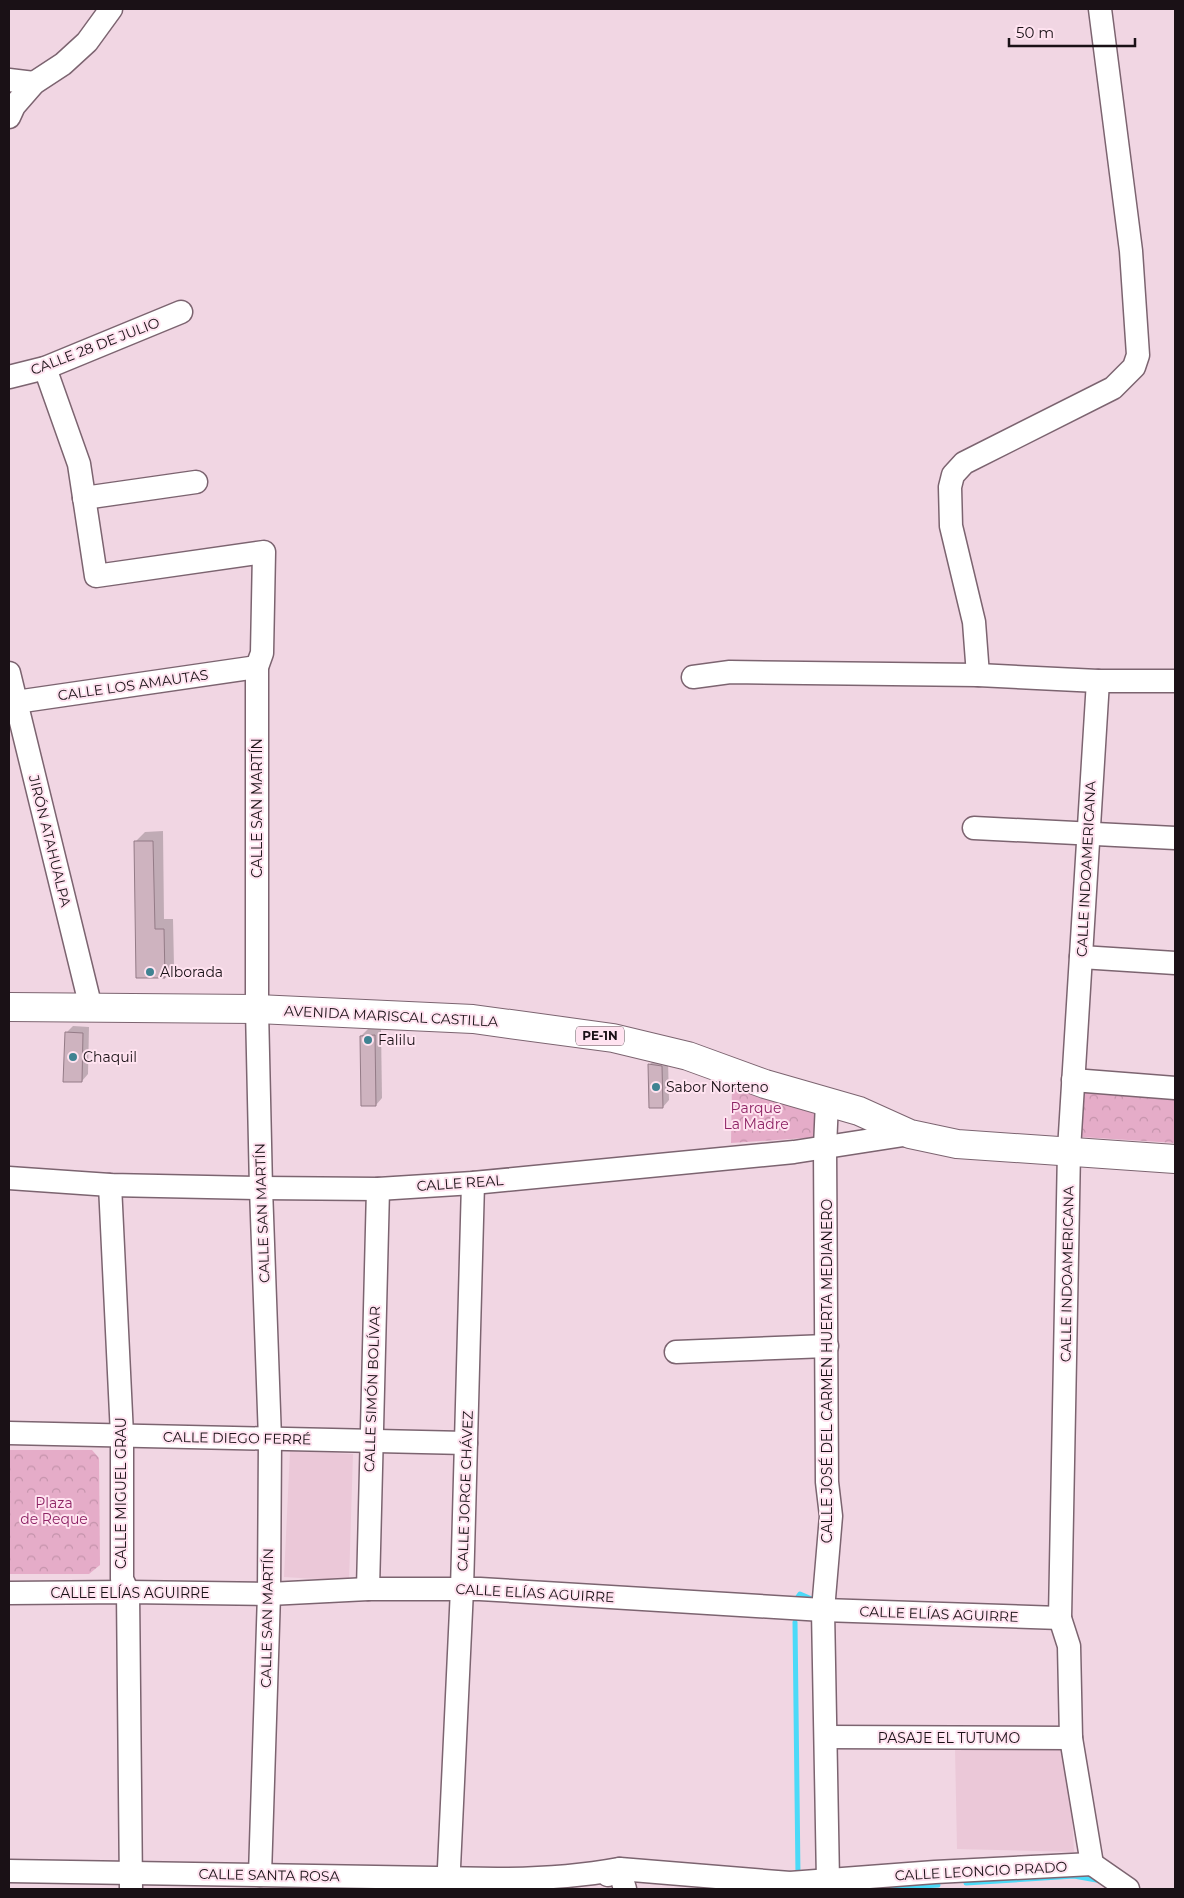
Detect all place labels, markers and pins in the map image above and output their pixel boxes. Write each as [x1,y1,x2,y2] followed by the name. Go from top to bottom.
[160,963,223,981] place label: Alborada
[144,966,156,978] marker: Alborada
[378,1031,416,1049] place label: Falilu
[362,1034,374,1046] marker: Falilu
[83,1048,137,1066] place label: Chaquil
[67,1051,79,1063] marker: Chaquil
[666,1078,769,1096] place label: Sabor Norteno
[650,1081,662,1093] marker: Sabor Norteno

